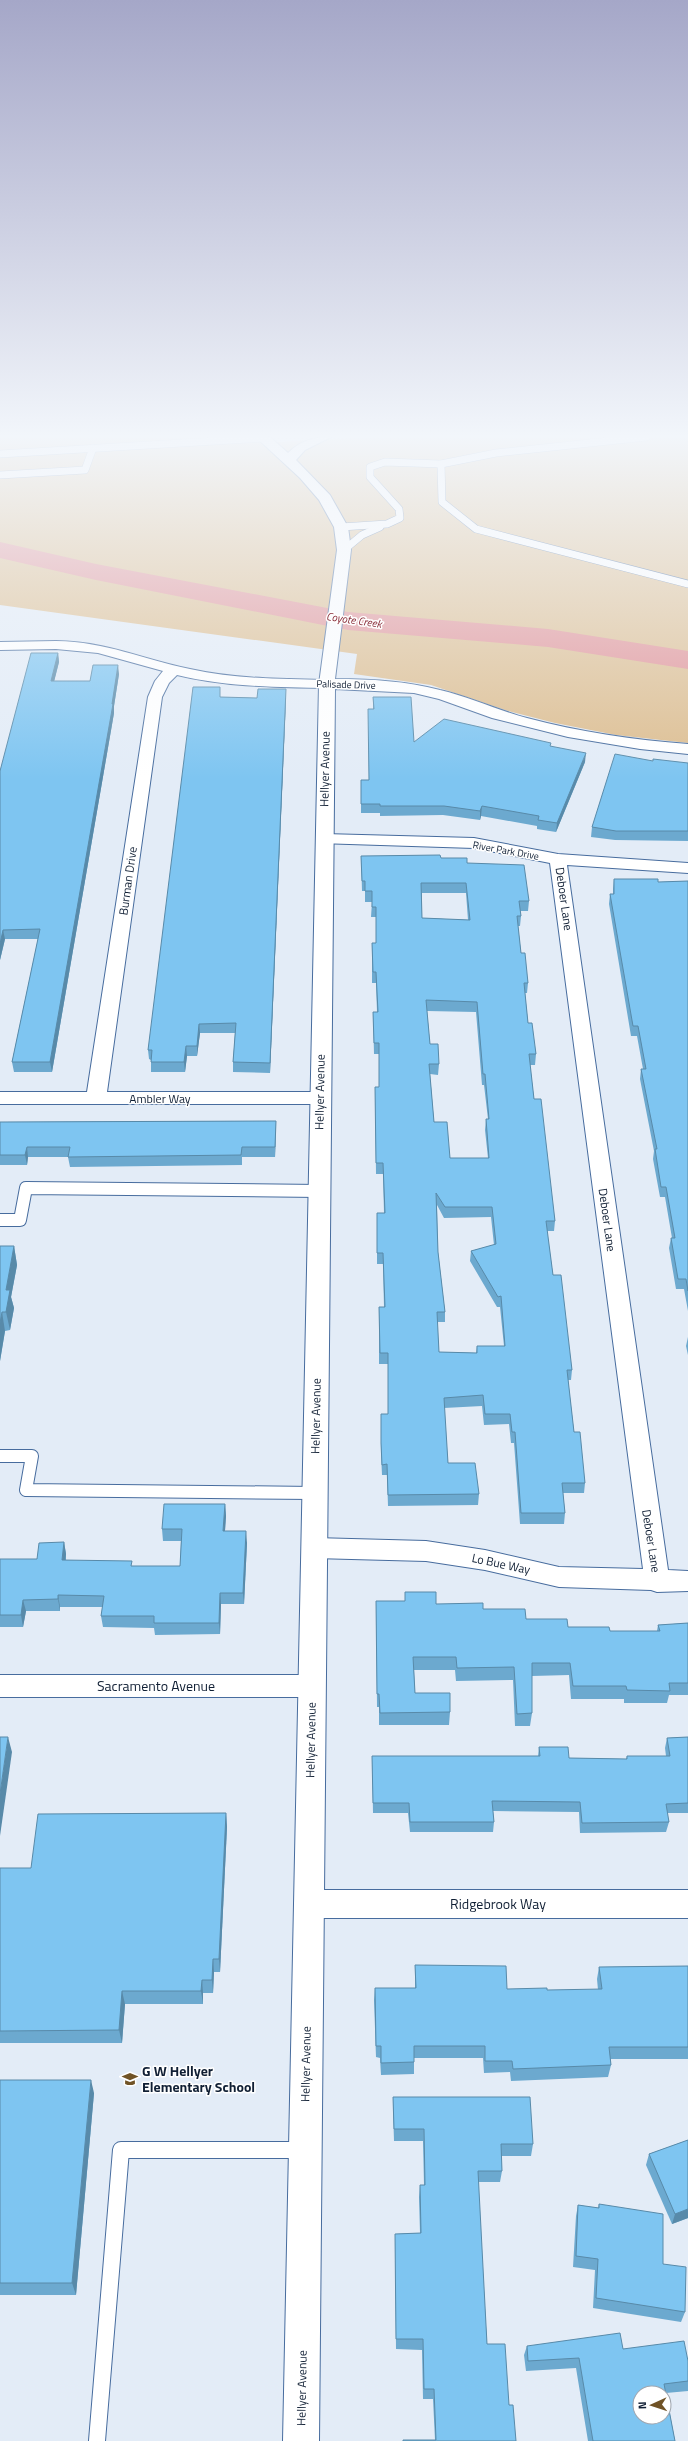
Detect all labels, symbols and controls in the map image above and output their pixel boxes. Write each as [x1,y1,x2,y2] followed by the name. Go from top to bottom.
[325,608,384,632] water label: Coyote Creek
[316,676,376,693] street label: Palisade Drive
[314,731,335,807] street label: Hellyer Avenue
[472,837,540,864] street label: River Park Drive
[113,845,142,917] street label: Burman Drive
[551,866,578,932] street label: Deboer Lane
[309,1054,330,1130] street label: Hellyer Avenue
[129,1089,191,1108] street label: Ambler Way
[594,1187,621,1253] street label: Deboer Lane
[305,1378,326,1454] street label: Hellyer Avenue
[637,1508,666,1574] street label: Deboer Lane
[470,1548,532,1579] street label: Lo Bue Way
[97,1675,215,1696] street label: Sacramento Avenue
[300,1702,321,1778] street label: Hellyer Avenue
[450,1893,546,1914] street label: Ridgebrook Way
[295,2026,316,2102] street label: Hellyer Avenue
[142,2060,255,2097] place label: G W Hellyer Elementary School
[121,2070,139,2088] school or university icon: G W Hellyer Elementary School
[291,2350,312,2426] street label: Hellyer Avenue
[632,2385,672,2425] north arrow
[634,2401,650,2410] text: N

